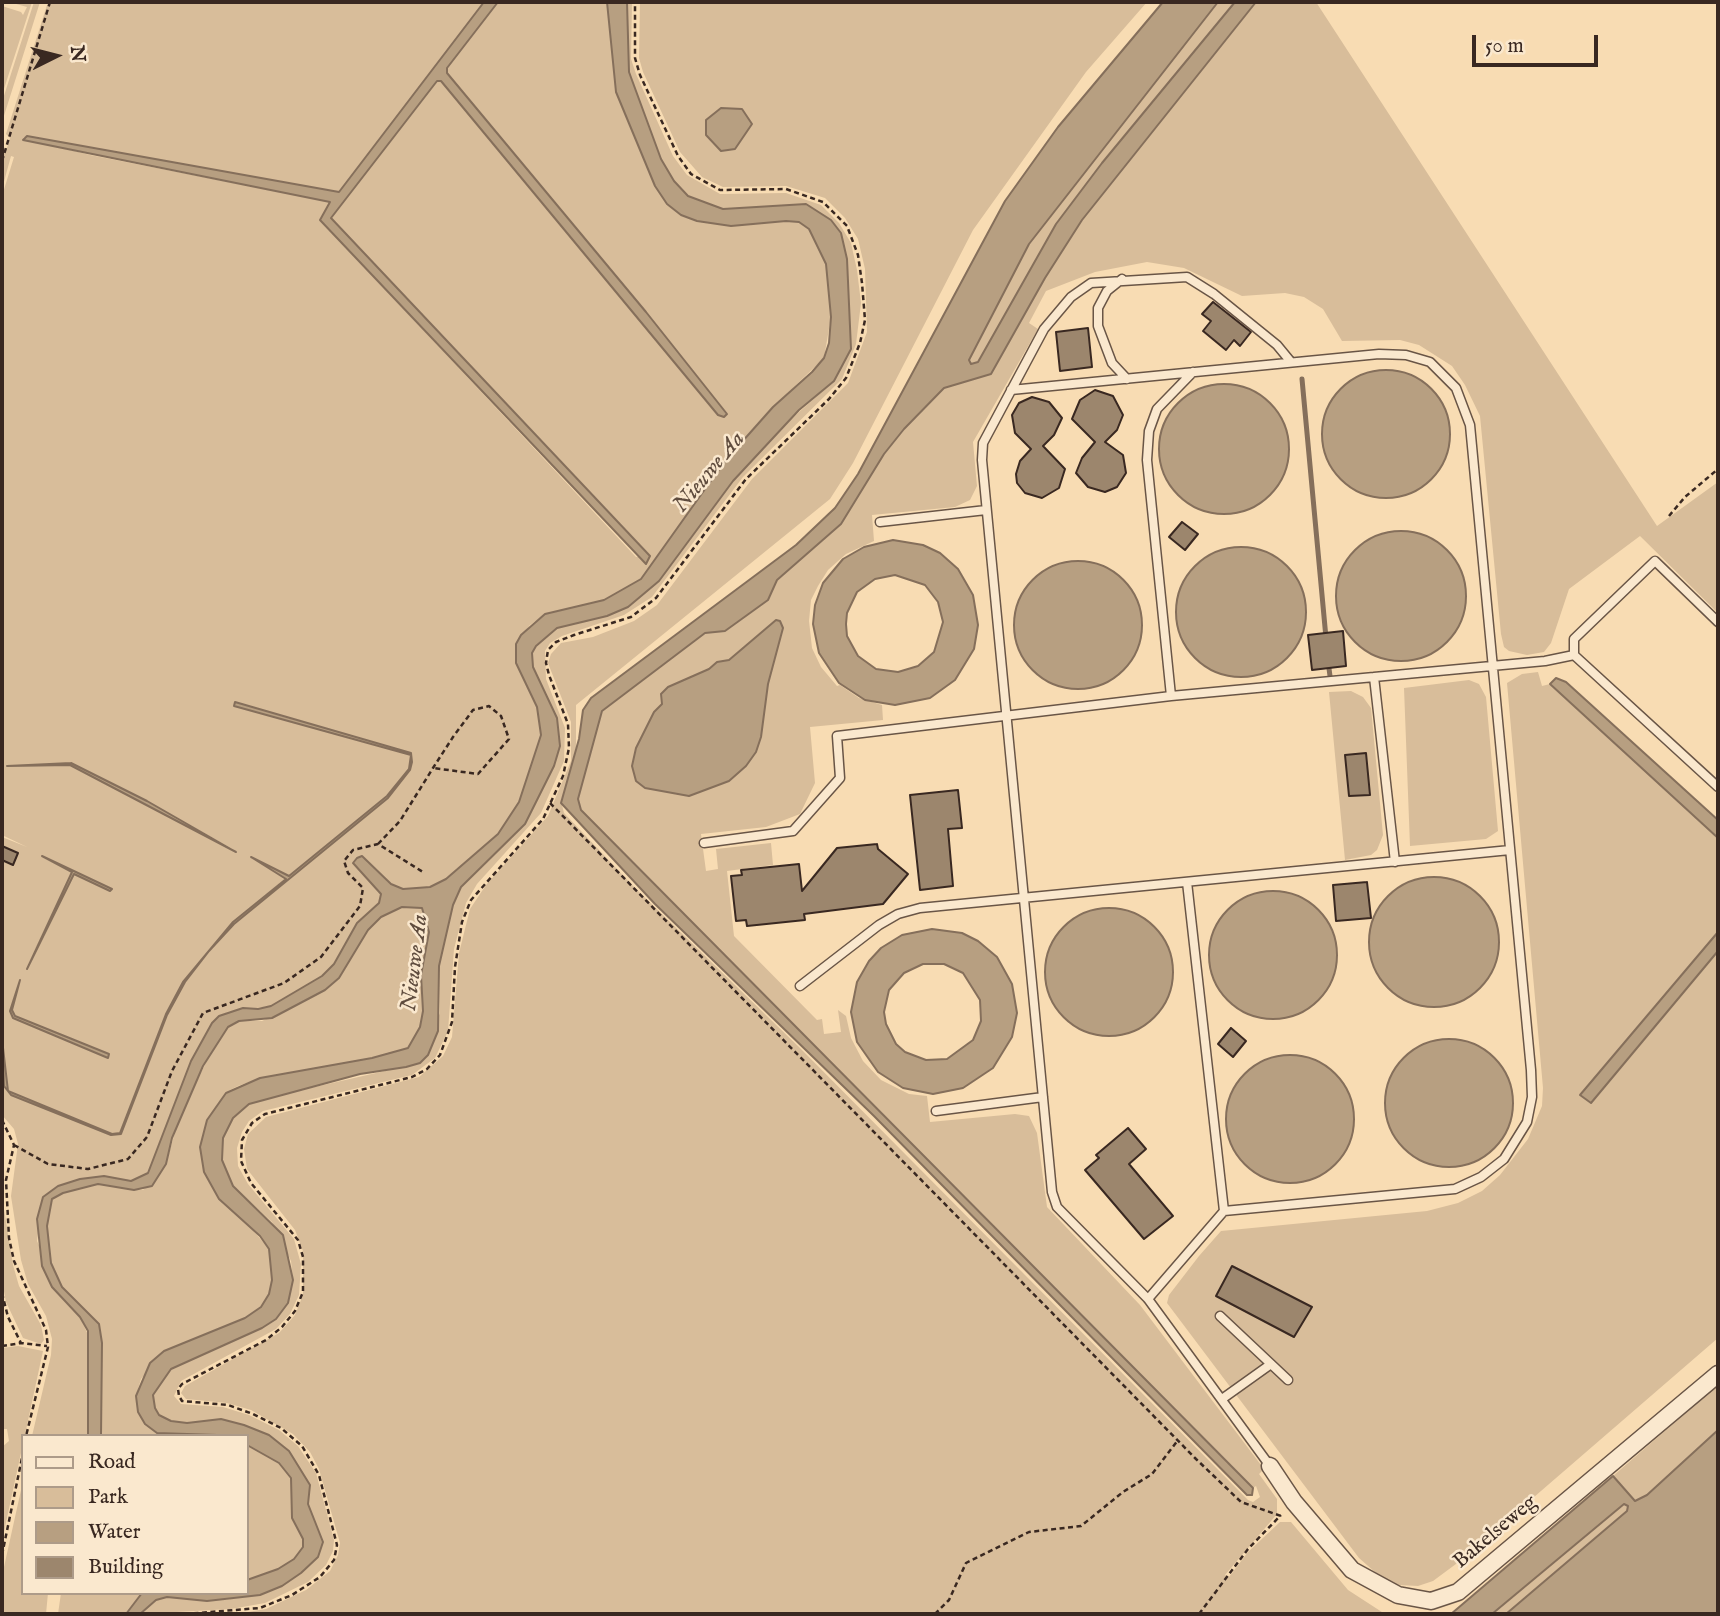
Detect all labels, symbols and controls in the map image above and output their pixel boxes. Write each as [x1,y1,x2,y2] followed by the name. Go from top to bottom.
[21,21,91,91] north arrow
[1475,21,1601,65] scale bar
[1485,33,1524,60] text: 50 m
[64,44,90,63] text: N
[668,427,752,519] water label: Nieuwe Aa
[396,913,436,1013] water label: Nieuwe Aa
[21,1434,248,1595] legend
[88,1449,135,1476] text: Road
[88,1484,128,1511] text: Park
[1449,1491,1543,1575] street label: Bakelseweg
[88,1519,140,1546] text: Water
[88,1554,163,1581] text: Building

